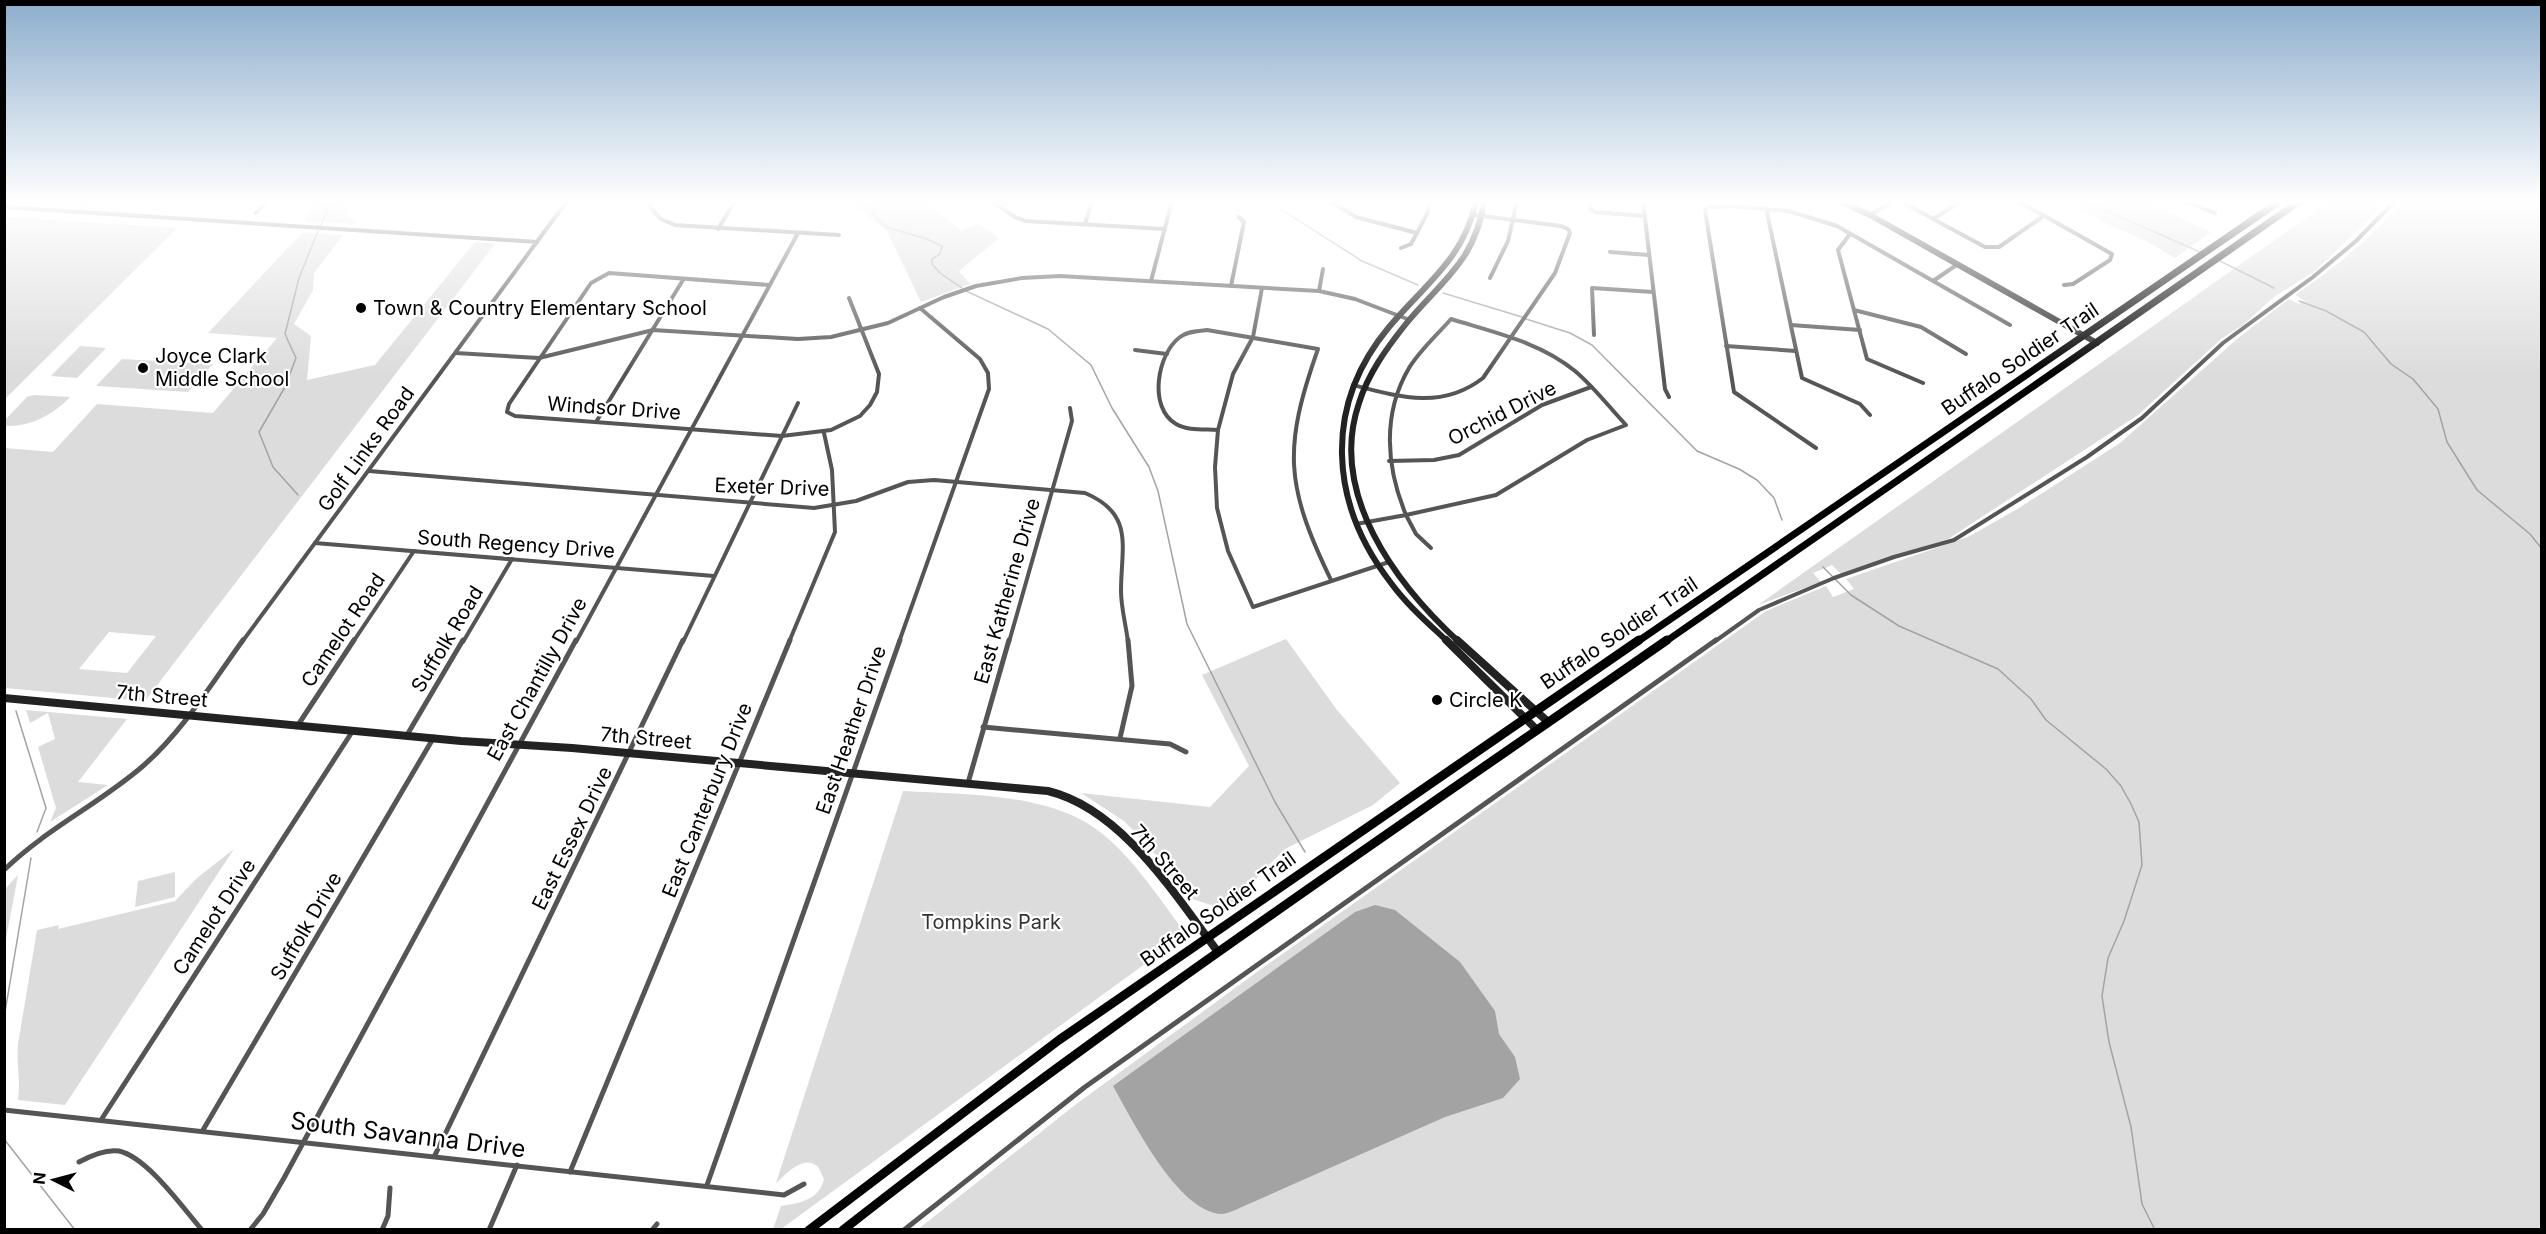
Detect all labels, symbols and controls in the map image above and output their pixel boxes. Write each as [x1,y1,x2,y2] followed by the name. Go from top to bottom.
[373,296,707,320] place label: Town & Country Elementary School
[1937,298,2103,420] street label: Buffalo Soldier Trail
[354,301,368,315] marker: Town & Country Elementary School
[155,344,289,391] place label: Joyce Clark Middle School
[136,361,150,375] marker: Joyce Clark Middle School
[1444,376,1560,450] street label: Orchid Drive
[313,382,419,516] street label: Golf Links Road
[546,391,682,425] street label: Windsor Drive
[714,473,830,501] street label: Exeter Drive
[969,495,1045,687] street label: East Katherine Drive
[416,525,616,563] street label: South Regency Drive
[296,568,390,692] street label: Camelot Road
[1536,572,1702,694] street label: Buffalo Soldier Trail
[406,581,488,697] street label: Suffolk Road
[482,593,592,765] street label: East Chantilly Drive
[811,643,891,817] street label: East Heather Drive
[115,680,209,712] street label: 7th Street
[1449,688,1523,712] place label: Circle K
[1430,693,1444,707] marker: Circle K
[657,699,757,901] street label: East Canterbury Drive
[599,722,693,754] street label: 7th Street
[527,762,617,914] street label: East Essex Drive
[1126,820,1204,905] street label: 7th Street
[1136,846,1300,972] street label: Buffalo Soldier Trail
[168,854,260,980] street label: Camelot Drive
[265,868,347,984] street label: Suffolk Drive
[921,910,1061,934] park label: Tompkins Park
[289,1106,527,1163] street label: South Savanna Drive
[24,1150,84,1210] north arrow
[28,1171,50,1186] text: N

